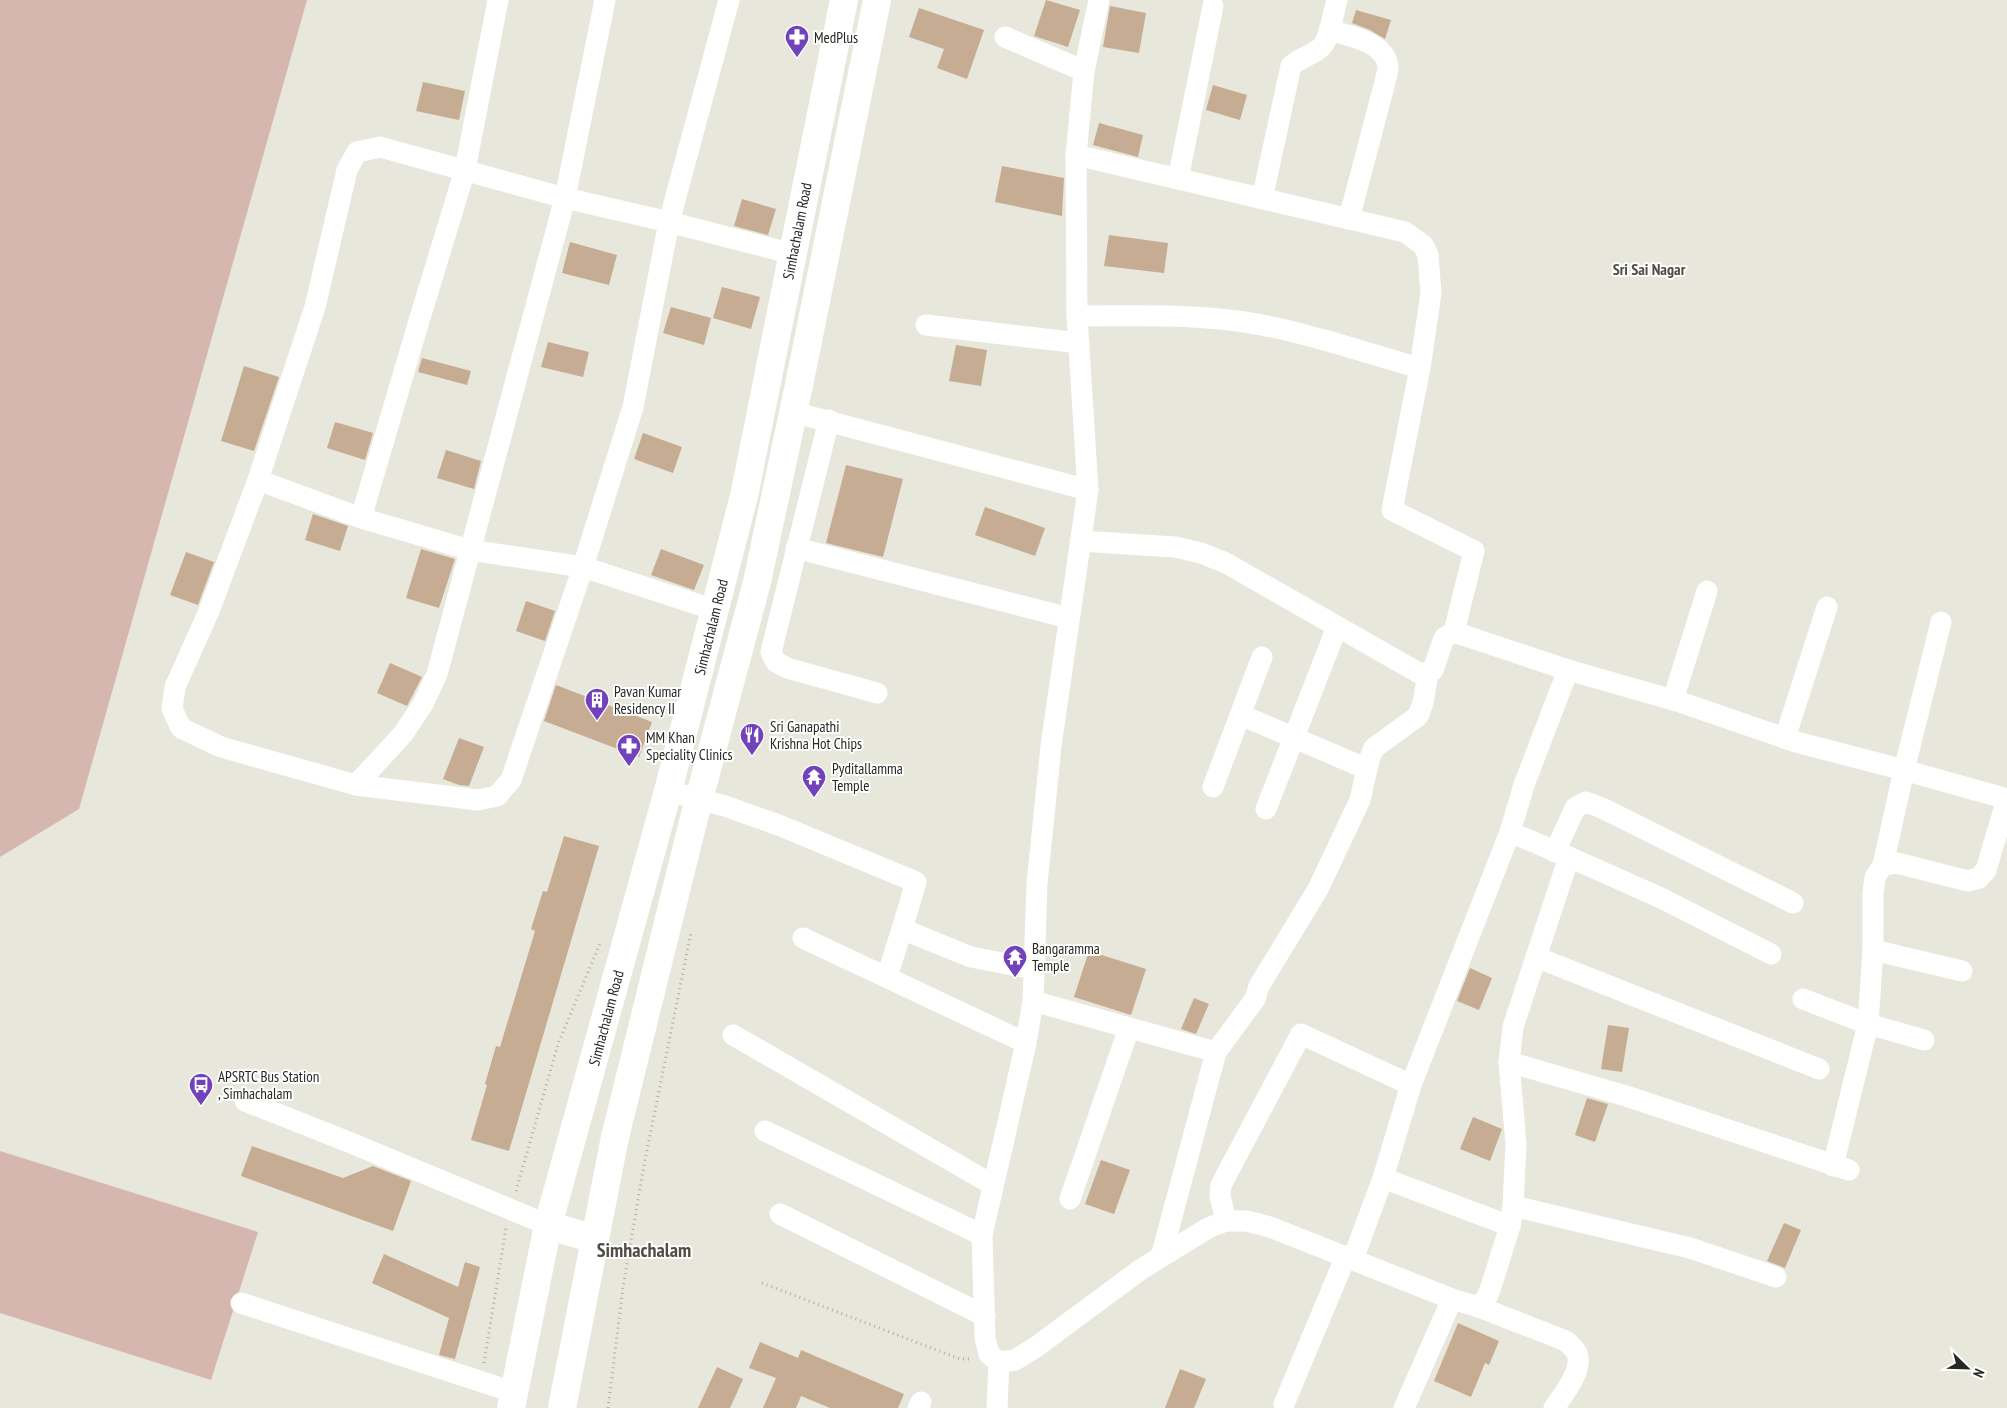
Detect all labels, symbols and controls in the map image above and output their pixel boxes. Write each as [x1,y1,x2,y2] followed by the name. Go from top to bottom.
[784,24,810,58] pharmacy icon: MedPlus
[814,28,858,47] place label: MedPlus
[778,181,816,281] street label: Simhachalam Road
[1613,259,1686,279] district label: Sri Sai Nagar
[690,577,732,677] street label: Simhachalam Road
[614,682,682,718] place label: Pavan Kumar Residency II
[584,687,610,721] building icon: Pavan Kumar Residency II
[770,717,862,753] place label: Sri Ganapathi Krishna Hot Chips
[739,722,765,756] restaurant icon: Sri Ganapathi Krishna Hot Chips
[646,728,733,764] place label: MM Khan Speciality Clinics
[616,733,642,767] pharmacy icon: MM Khan Speciality Clinics
[832,759,903,795] place label: Pyditallamma Temple
[801,764,827,798] temple icon: Pyditallamma Temple
[1032,939,1100,975] place label: Bangaramma Temple
[1002,944,1028,978] temple icon: Bangaramma Temple
[584,968,628,1068] street label: Simhachalam Road
[218,1067,319,1103] place label: APSRTC Bus Station , Simhachalam
[188,1072,214,1106] bus stop icon: APSRTC Bus Station , Simhachalam
[597,1237,691,1263] district label: Simhachalam
[1942,1343,1992,1393] north arrow
[1969,1366,1989,1380] text: N

